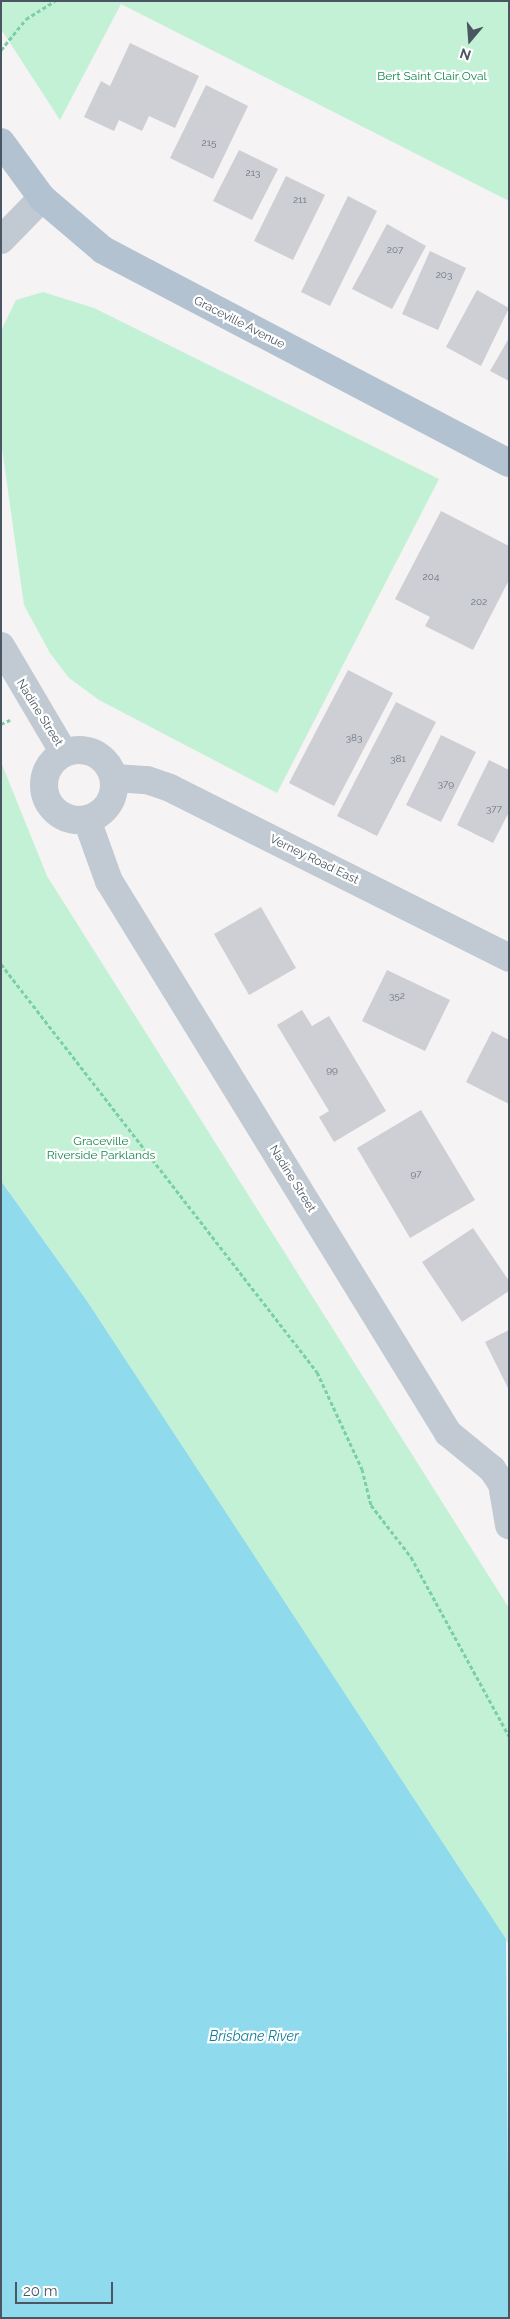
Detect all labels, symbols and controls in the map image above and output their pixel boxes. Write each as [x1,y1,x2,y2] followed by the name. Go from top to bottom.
[445,15,495,65] north arrow
[458,45,473,64] text: N
[377,70,487,84] park label: Bert Saint Clair Oval
[202,137,216,149] house number: 215
[246,167,260,179] house number: 213
[293,194,307,206] house number: 211
[387,244,403,256] house number: 207
[436,269,452,281] house number: 203
[191,294,287,352] street label: Graceville Avenue
[423,571,439,583] house number: 204
[471,596,487,608] house number: 202
[13,677,65,749] street label: Nadine Street
[346,732,362,744] house number: 383
[390,753,406,765] house number: 381
[438,778,454,790] house number: 379
[486,803,502,815] house number: 377
[267,832,361,888] street label: Verney Road East
[389,990,405,1002] house number: 352
[326,1064,338,1076] house number: 99
[47,1135,155,1163] park label: Graceville Riverside Parklands
[266,1143,318,1215] street label: Nadine Street
[410,1168,422,1180] house number: 97
[209,2028,299,2044] water label: Brisbane River
[18,2272,115,2304] scale bar
[23,2282,58,2300] text: 20 m

